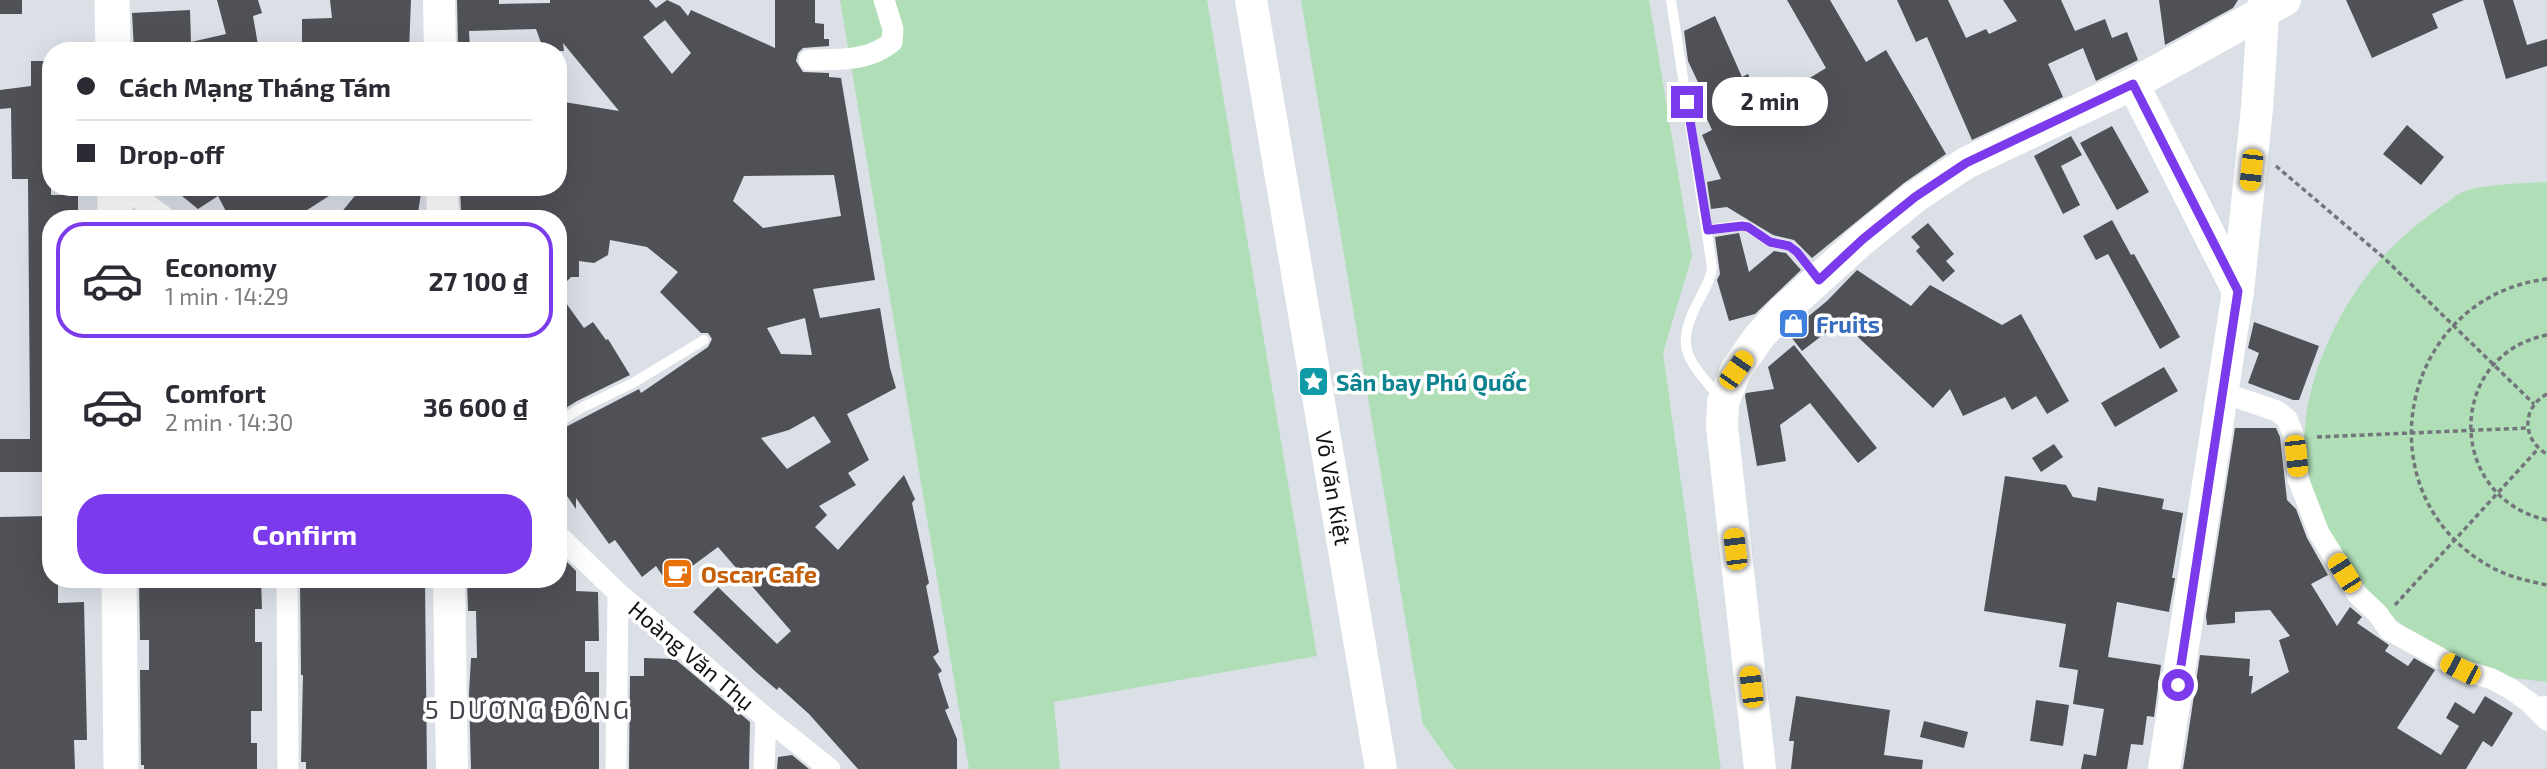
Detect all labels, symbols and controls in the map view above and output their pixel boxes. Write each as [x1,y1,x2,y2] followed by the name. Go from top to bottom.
[119,71,391,102] text: Cách Mạng Tháng Tám
[1712,78,1827,126] callout: 2 min
[1671,86,1703,118] route end
[1741,87,1799,115] text: 2 min
[119,138,224,169] text: Drop-off
[2239,148,2264,192] car
[81,249,144,312] icon: car
[165,251,277,282] text: Economy
[428,265,528,296] text: 27 100 ₫
[165,282,289,310] text: 1 min · 14:29
[1776,307,1810,341] shop icon: Fruits
[1816,310,1880,338] place label: Fruits
[1716,347,1757,393] car
[1296,365,1330,399] place icon: Sân bay Phú Quốc
[1336,368,1527,397] place label: Sân bay Phú Quốc
[81,375,144,438] icon: car
[165,377,266,408] text: Comfort
[423,391,528,422] text: 36 600 ₫
[165,408,293,436] text: 2 min · 14:30
[1310,429,1358,548] street label: Võ Văn Kiệt
[2284,434,2309,478] car
[77,494,532,574] button: Confirm
[1723,527,1748,571] car
[2324,550,2365,596] car
[661,557,695,591] cafe icon: Oscar Cafe
[701,560,817,588] place label: Oscar Cafe
[623,594,761,716] street label: Hoàng Văn Thụ
[2437,650,2484,688] car
[1739,665,1764,709] car
[2162,669,2194,701] route start
[425,693,631,724] district label: 5 DƯƠNG ĐÔNG

